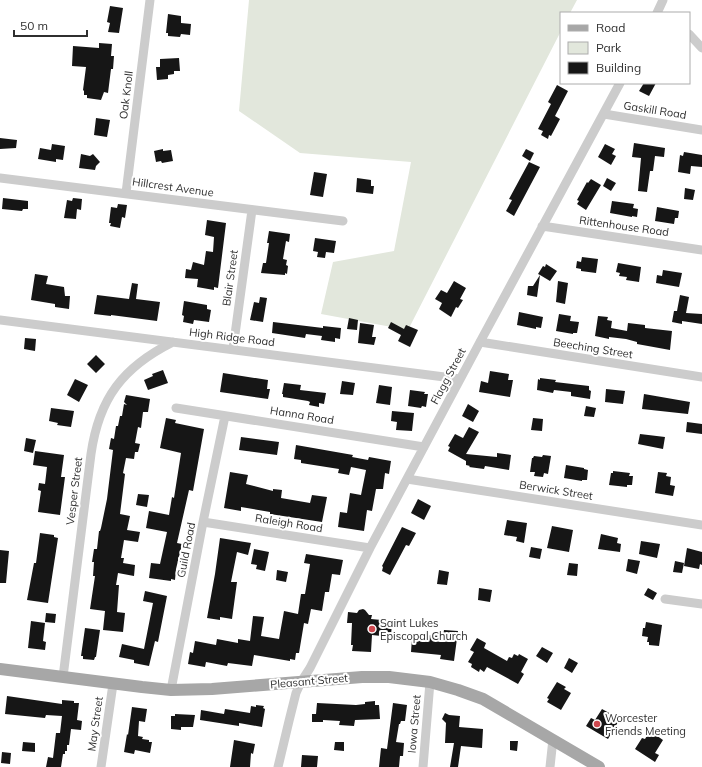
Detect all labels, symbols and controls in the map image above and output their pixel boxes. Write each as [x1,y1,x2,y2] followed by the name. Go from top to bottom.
[14,12,87,38] scale bar
[560,12,690,84] legend
[20,18,48,33] text: 50 m
[596,20,625,35] text: Road
[596,40,622,55] text: Park
[596,60,641,75] text: Building
[116,70,136,120] street label: Oak Knoll
[623,98,687,122] street label: Gaskill Road
[131,174,215,200] street label: Hillcrest Avenue
[578,213,670,239] street label: Rittenhouse Road
[219,249,241,307] street label: Blair Street
[188,325,276,349] street label: High Ridge Road
[552,335,634,361] street label: Beeching Street
[427,345,469,407] street label: Flagg Street
[269,403,335,427] street label: Hanna Road
[63,456,85,526] street label: Vesper Street
[518,477,594,503] street label: Berwick Street
[254,511,324,535] street label: Raleigh Road
[174,521,198,579] street label: Guild Road
[380,616,468,643] place label: Saint Lukes Episcopal Church
[367,624,377,634] marker: Saint Lukes Episcopal Church
[270,671,349,691] street label: Pleasant Street
[404,694,424,754] street label: Iowa Street
[84,696,106,752] street label: May Street
[605,711,686,738] place label: Worcester Friends Meeting
[592,719,602,729] marker: Worcester Friends Meeting

